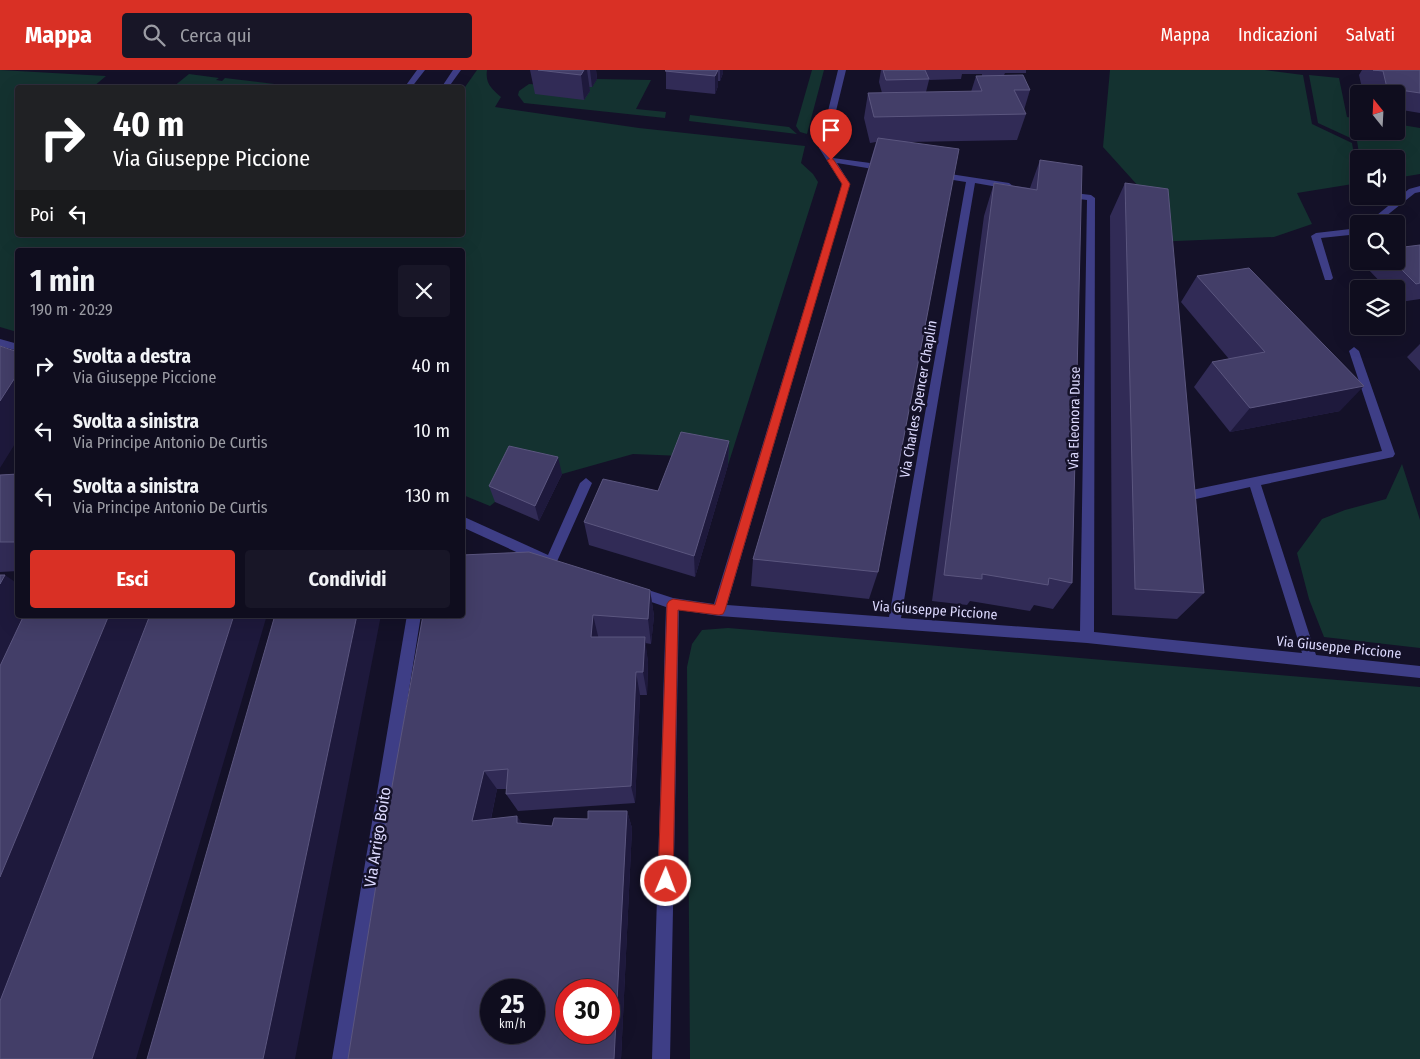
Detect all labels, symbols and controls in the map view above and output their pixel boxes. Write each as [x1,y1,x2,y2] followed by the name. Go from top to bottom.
[122,13,472,58] search box
[25,21,92,49] text: Mappa
[140,21,168,49] icon: search
[180,24,251,47] text: Cerca qui
[1161,24,1210,46] text: Mappa
[1238,24,1318,46] text: Indicazioni
[1346,24,1395,46] text: Salvati
[1350,85,1405,140] north arrow
[1350,85,1405,335] map controls
[113,103,184,145] text: 40 m
[30,105,95,170] icon: right
[810,109,852,160] pin
[817,116,845,144] icon: arrive
[113,145,310,172] text: Via Giuseppe Piccione
[1350,150,1405,205] button: sound
[64,200,92,228] icon: left
[30,203,54,226] text: Poi
[1350,215,1405,270] button: search
[30,263,95,299] text: 1 min
[398,265,450,317] button: close
[1350,280,1405,335] button: layers
[30,300,113,319] text: 190 m · 20:29
[896,319,941,479] street label: Via Charles Spencer Chaplin
[73,345,191,368] text: Svolta a destra
[30,352,58,380] icon: right
[412,354,450,377] text: 40 m
[1065,366,1084,470] street label: Via Eleonora Duse
[73,368,216,387] text: Via Giuseppe Piccione
[73,410,199,433] text: Svolta a sinistra
[30,417,58,445] icon: left
[414,419,450,442] text: 10 m
[73,433,268,452] text: Via Principe Antonio De Curtis
[73,475,199,498] text: Svolta a sinistra
[30,482,58,510] icon: left
[405,484,450,507] text: 130 m
[73,498,268,517] text: Via Principe Antonio De Curtis
[30,550,235,608] button: Esci
[245,550,450,608] button: Condividi
[872,598,998,623] street label: Via Giuseppe Piccione
[1276,632,1402,663] street label: Via Giuseppe Piccione
[360,785,395,889] street label: Via Arrigo Boito
[639,854,691,906] position arrow
[555,979,620,1044] speed limit sign: 30
[501,990,524,1020] text: 25
[499,1017,526,1031] text: km/h

